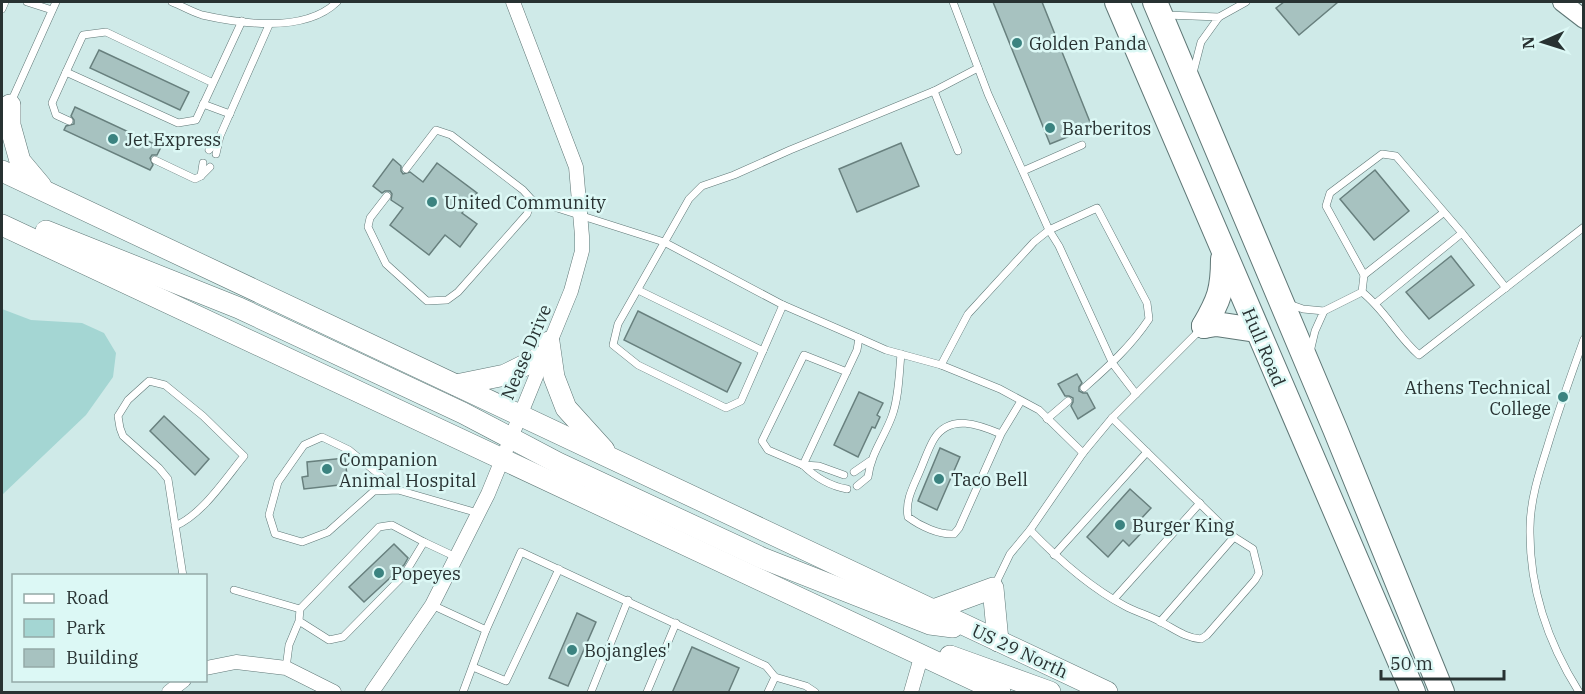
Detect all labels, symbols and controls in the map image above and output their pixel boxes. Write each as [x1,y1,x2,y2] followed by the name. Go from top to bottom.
[1513,12,1573,72] north arrow
[1029,32,1147,55] place label: Golden Panda
[1010,36,1024,50] marker: Golden Panda
[1518,36,1538,50] text: N
[1062,117,1151,140] place label: Barberitos
[1043,121,1057,135] marker: Barberitos
[125,128,221,151] place label: Jet Express
[106,132,120,146] marker: Jet Express
[444,191,606,214] place label: United Community
[425,195,439,209] marker: United Community
[496,301,556,403] street label: Nease Drive
[1237,304,1291,390] street label: Hull Road
[1404,376,1551,420] place label: Athens Technical College
[1556,390,1570,404] marker: Athens Technical College
[339,448,476,492] place label: Companion Animal Hospital
[320,462,334,476] marker: Companion Animal Hospital
[951,468,1028,491] place label: Taco Bell
[932,472,946,486] marker: Taco Bell
[1132,514,1234,537] place label: Burger King
[1113,518,1127,532] marker: Burger King
[391,562,461,585] place label: Popeyes
[372,566,386,580] marker: Popeyes
[12,574,207,682] legend
[66,586,109,609] text: Road
[66,616,106,639] text: Park
[968,619,1072,683] street label: US 29 North
[584,639,671,662] place label: Bojangles'
[565,643,579,657] marker: Bojangles'
[1381,643,1504,681] scale bar
[66,646,138,669] text: Building
[1390,652,1433,675] text: 50 m

